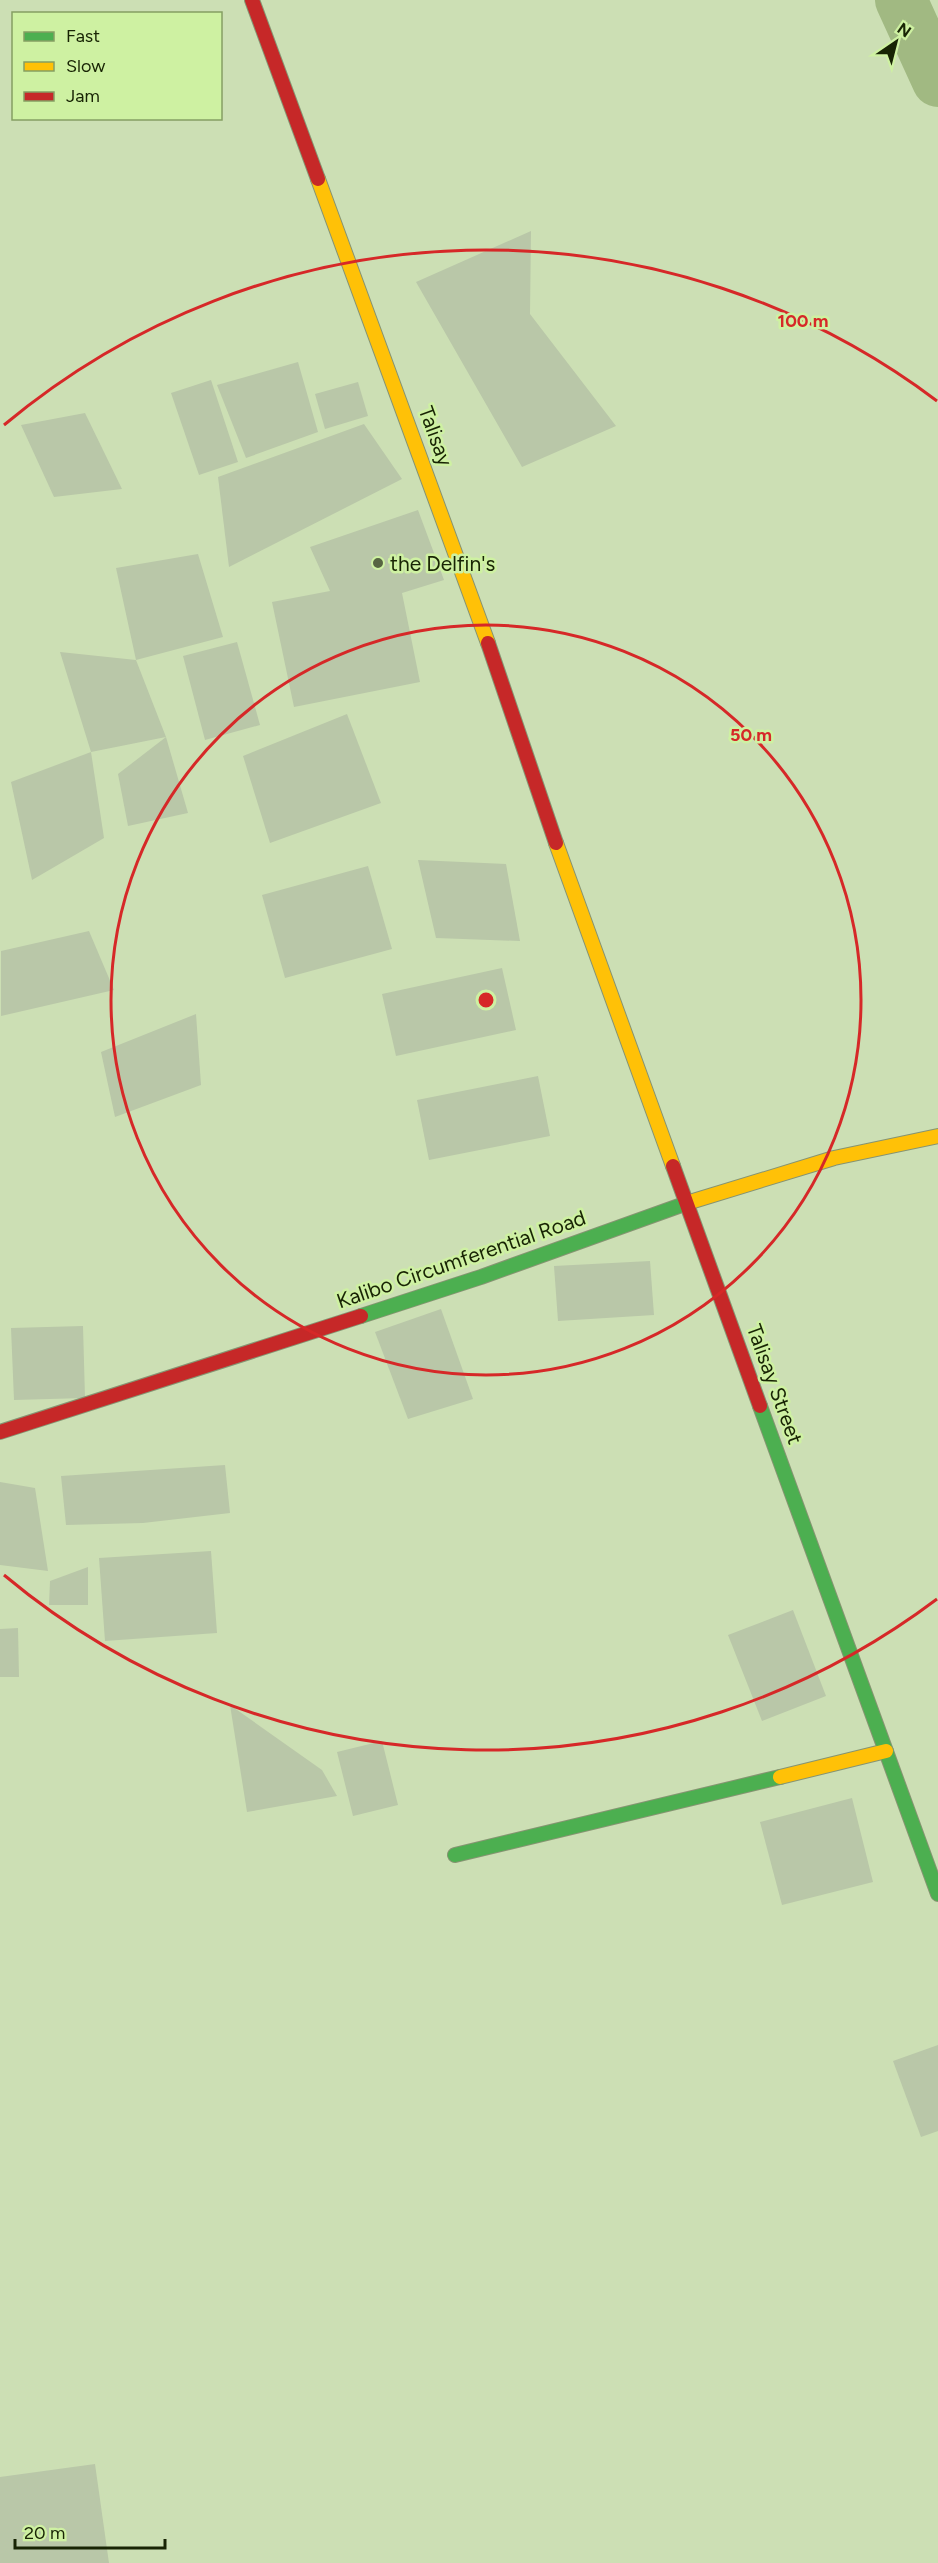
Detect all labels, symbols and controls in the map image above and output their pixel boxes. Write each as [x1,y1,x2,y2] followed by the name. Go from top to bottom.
[12,12,222,120] legend
[866,12,926,72] north arrow
[894,19,915,41] text: N
[66,25,100,47] text: Fast
[66,55,105,77] text: Slow
[66,85,100,107] text: Jam
[778,310,828,332] text: 100 m
[414,403,458,469] street label: Talisay
[390,551,495,576] place label: the Delfin's
[371,556,385,570] marker: the Delfin's
[730,724,772,746] text: 50 m
[476,990,496,1010] centre of rings
[333,1205,589,1313] street label: Kalibo Circumferential Road
[742,1321,808,1447] street label: Talisay Street
[15,2512,165,2550] scale bar
[24,2522,65,2544] text: 20 m

